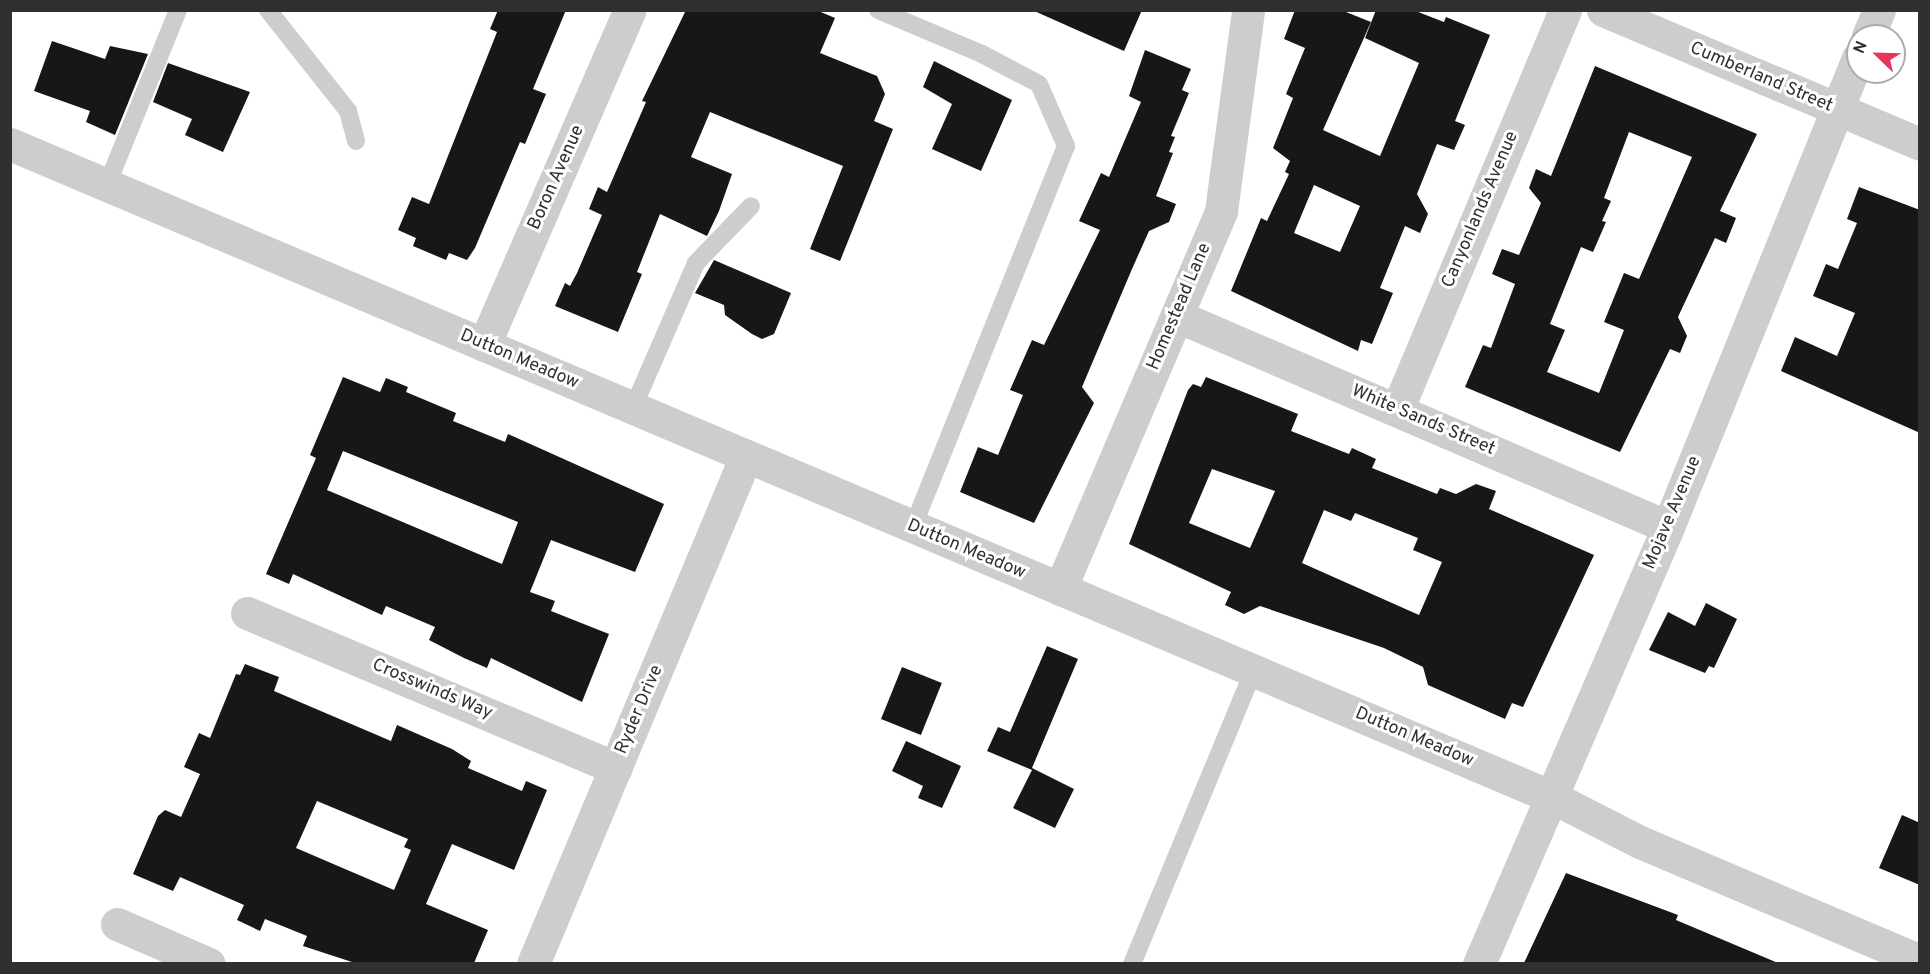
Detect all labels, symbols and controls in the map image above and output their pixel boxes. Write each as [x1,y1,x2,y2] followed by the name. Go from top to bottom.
[1846,24,1906,84] north arrow
[1686,38,1836,118] street label: Cumberland Street
[1850,39,1873,57] text: N
[524,122,590,234] street label: Boron Avenue
[1438,128,1524,292] street label: Canyonlands Avenue
[1143,240,1217,374] street label: Homestead Lane
[457,325,581,395] street label: Dutton Meadow
[1348,381,1498,461] street label: White Sands Street
[1639,453,1707,573] street label: Mojave Avenue
[904,515,1028,585] street label: Dutton Meadow
[368,655,496,725] street label: Crosswinds Way
[612,662,668,758] street label: Ryder Drive
[1352,703,1476,773] street label: Dutton Meadow

